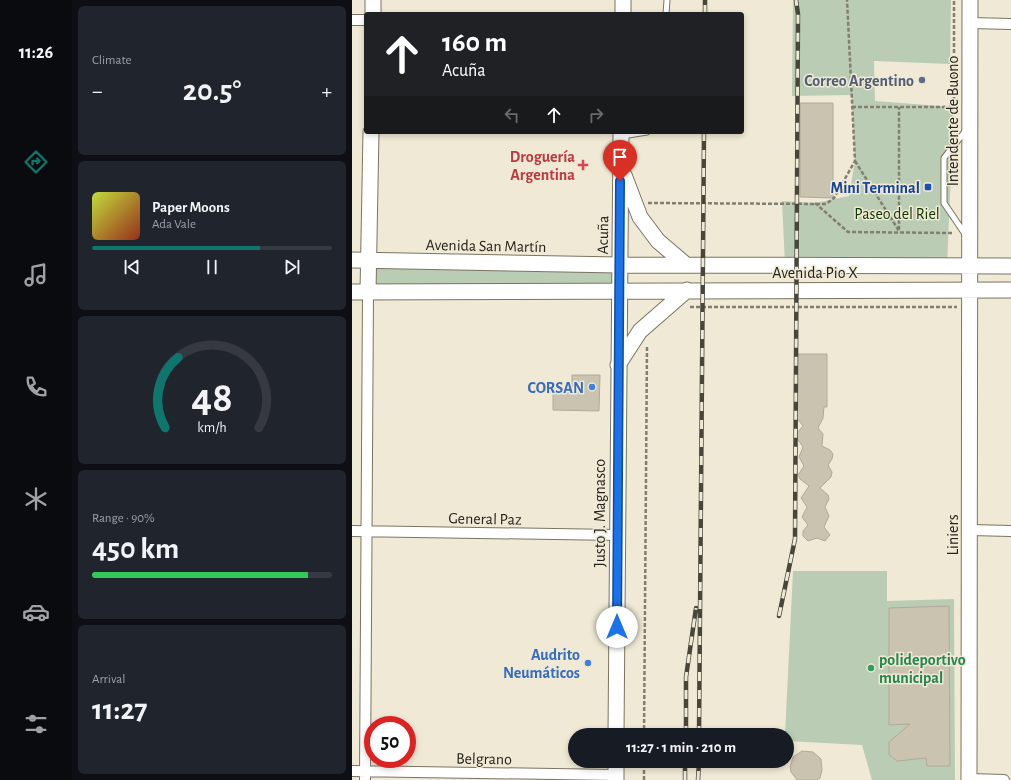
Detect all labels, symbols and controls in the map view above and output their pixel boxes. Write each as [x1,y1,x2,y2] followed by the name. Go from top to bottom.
[376,28,428,80] icon: ahead
[442,29,507,57] text: 160 m
[19,44,53,62] text: 11:26
[92,54,131,67] text: Climate
[945,56,961,186] street label: Intendente de Buono
[442,62,486,80] text: Acuña
[804,73,914,89] place label: Correo Argentino
[917,75,927,85] marker: Correo Argentino
[183,76,241,106] text: 20.5°
[92,80,103,102] text: −
[321,80,332,102] text: +
[501,104,523,126] icon: left
[543,104,565,126] icon: ahead
[585,104,607,126] icon: right
[603,140,637,181] pin
[609,146,631,168] icon: arrive
[22,148,50,176] icon: directions
[510,149,575,183] place label: Droguería Argentina
[578,160,588,170] marker: Droguería Argentina
[830,180,920,196] place label: Mini Terminal
[923,182,933,192] marker: Mini Terminal
[152,200,230,215] text: Paper Moons
[854,206,940,222] park label: Paseo del Riel
[595,215,611,255] street label: Acuña
[152,218,196,231] text: Ada Vale
[425,237,547,255] street label: Avenida San Martín
[121,256,143,278] icon: previous
[201,256,223,278] icon: pause
[281,256,303,278] icon: next
[22,261,50,289] icon: music
[772,265,858,281] street label: Avenida Pio X
[22,373,50,401] icon: phone
[191,378,233,419] text: 48
[527,380,584,396] place label: CORSAN
[587,382,597,392] marker: CORSAN
[197,421,227,435] text: km/h
[592,459,608,567] street label: Justo J. Magnasco
[22,485,50,513] icon: climate
[448,510,522,528] street label: General Paz
[92,512,155,525] text: Range · 90%
[945,514,961,556] street label: Liniers
[92,534,179,564] text: 450 km
[22,598,50,626] icon: car
[596,606,638,648] position arrow
[503,647,580,681] place label: Audrito Neumáticos
[879,652,966,686] place label: polideportivo municipal
[583,658,593,668] marker: Audrito Neumáticos
[866,663,876,673] marker: polideportivo municipal
[92,673,125,686] text: Arrival
[92,695,148,725] text: 11:27
[22,710,50,738] icon: filters
[364,716,416,768] speed limit sign: 50
[626,740,736,755] text: 11:27 · 1 min · 210 m
[456,751,512,767] street label: Belgrano

